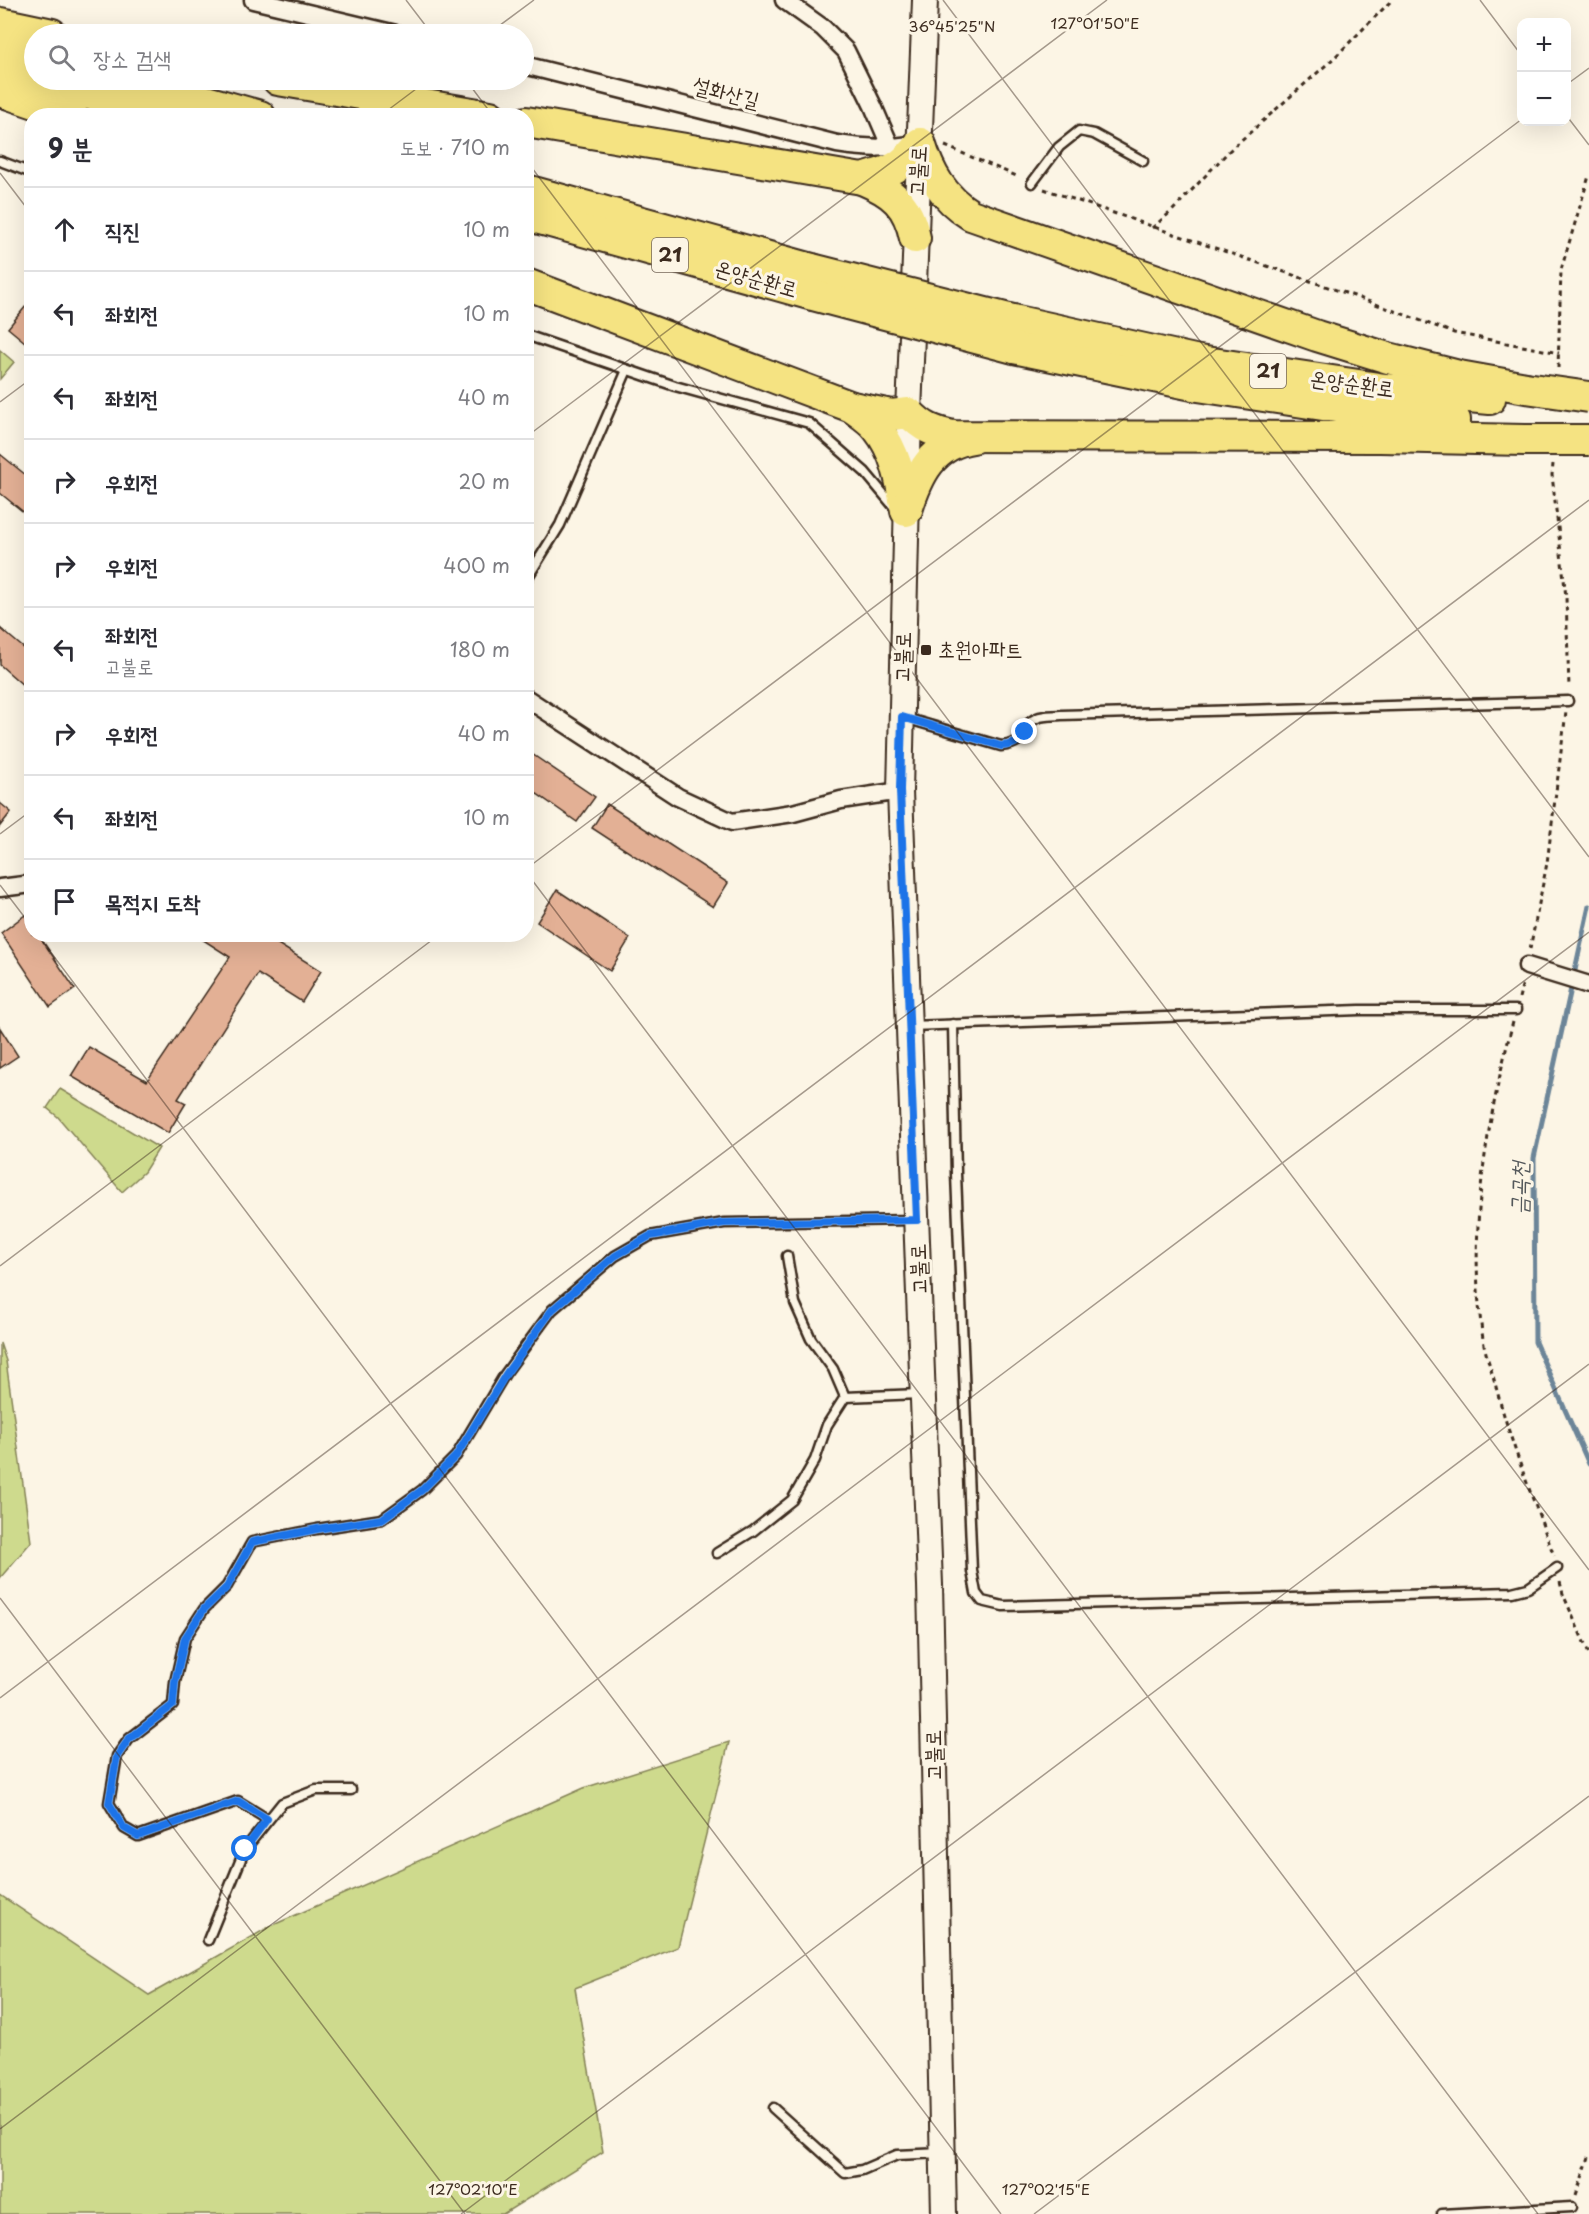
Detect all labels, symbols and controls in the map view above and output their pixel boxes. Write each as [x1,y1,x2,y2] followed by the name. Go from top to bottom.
[1051,11,1139,34] text: 127°01'50"E
[909,14,995,37] text: 36°45'25"N
[1517,18,1571,126] map controls
[1517,18,1571,72] button: +
[24,24,534,90] search box
[45,41,78,74] icon: search
[93,41,171,74] text: 장소 검색
[690,67,763,115] street label: 설화산길
[1517,72,1571,126] button: −
[48,128,93,167] text: 9 분
[400,132,510,162] text: 도보 · 710 m
[899,145,933,197] street label: 고불로
[48,213,81,246] icon: ahead
[105,213,140,246] text: 직진
[463,214,510,244] text: 10 m
[652,238,688,272] road number: 21
[712,250,802,304] street label: 온양순환로
[48,297,81,330] icon: left
[105,297,158,330] text: 좌회전
[463,298,510,328] text: 10 m
[1250,354,1286,388] road number: 21
[1308,360,1396,404] street label: 온양순환로
[48,381,81,414] icon: left
[105,381,158,414] text: 좌회전
[458,382,510,412] text: 40 m
[48,465,81,498] icon: right
[105,465,158,498] text: 우회전
[458,466,510,496] text: 20 m
[48,549,81,582] icon: right
[105,549,158,582] text: 우회전
[443,550,510,580] text: 400 m
[105,618,158,651] text: 좌회전
[885,631,917,683] street label: 고불로
[938,632,1023,664] place label: 초원아파트
[48,633,81,666] icon: left
[450,634,510,664] text: 180 m
[919,643,933,657] marker: 초원아파트
[105,651,153,681] text: 고불로
[48,717,81,750] icon: right
[105,717,158,750] text: 우회전
[458,718,510,748] text: 40 m
[1011,718,1037,744] route end
[48,801,81,834] icon: left
[105,801,158,834] text: 좌회전
[463,802,510,832] text: 10 m
[48,885,81,918] icon: arrive
[105,885,201,918] text: 목적지 도착
[1501,1159,1535,1215] water label: 금곡천
[900,1243,934,1295] street label: 고불로
[916,1729,948,1781] street label: 고불로
[231,1835,257,1861] route start
[428,2177,518,2200] text: 127°02'10"E
[1002,2177,1090,2200] text: 127°02'15"E

